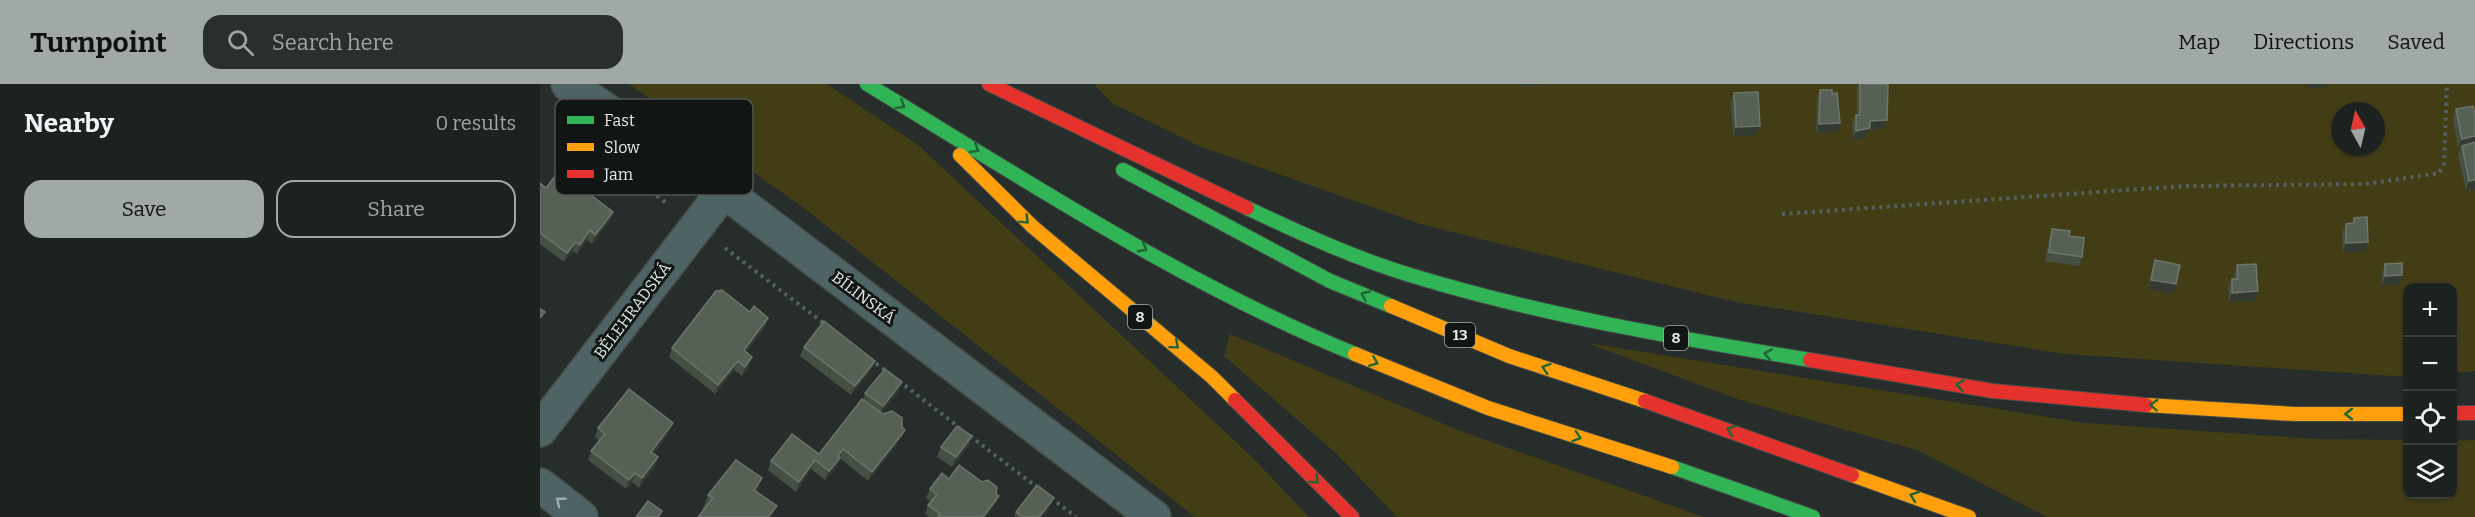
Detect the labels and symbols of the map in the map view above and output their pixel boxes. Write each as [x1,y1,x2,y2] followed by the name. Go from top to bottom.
[895,97,905,109] one-way arrow
[555,99,753,195] legend
[2331,102,2385,156] north arrow
[604,111,635,130] text: Fast
[604,138,640,157] text: Slow
[969,142,979,154] one-way arrow
[603,165,633,184] text: Jam
[1019,213,1029,224] one-way arrow
[1136,241,1147,252] one-way arrow
[589,257,675,362] street label: BĚLEHRADSKÁ
[828,267,900,328] street label: BÍLINSKÁ
[1360,290,1371,302] one-way arrow
[1128,305,1152,329] road number: 8
[1445,323,1475,347] road number: 13
[1664,326,1688,350] road number: 8
[1168,338,1179,349] one-way arrow
[1763,348,1773,361] one-way arrow
[1368,355,1379,367] one-way arrow
[1541,362,1552,375] one-way arrow
[1956,380,1965,392] one-way arrow
[2150,399,2159,412] one-way arrow
[2345,408,2354,420] one-way arrow
[1726,425,1737,438] one-way arrow
[1571,429,1582,442] one-way arrow
[1308,473,1319,484] one-way arrow
[1909,491,1920,504] one-way arrow
[556,497,567,508] one-way arrow

